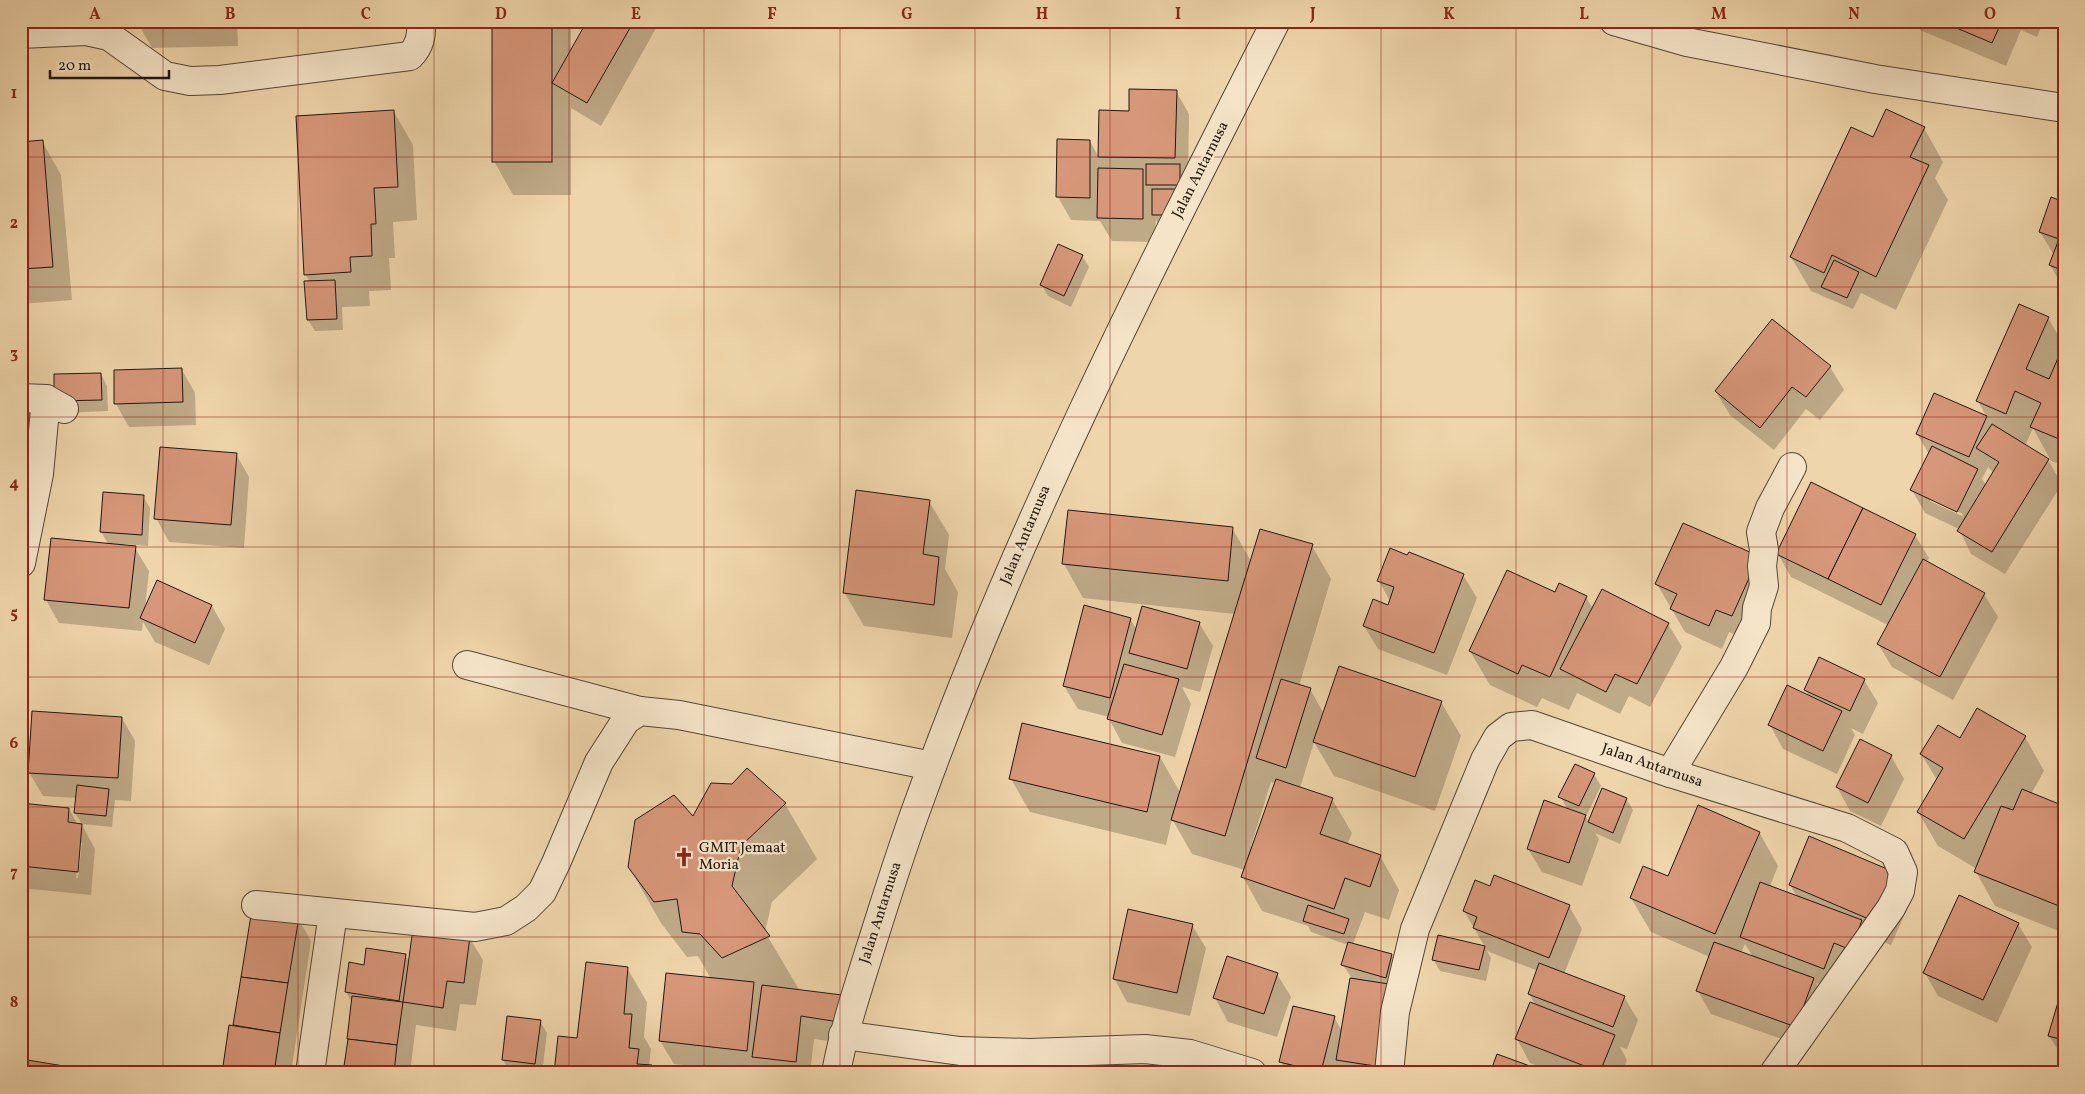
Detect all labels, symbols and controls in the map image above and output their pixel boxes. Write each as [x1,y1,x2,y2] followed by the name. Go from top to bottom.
[89,4,101,26] text: A
[225,4,236,26] text: B
[361,4,371,26] text: C
[495,4,507,26] text: D
[631,4,641,26] text: E
[767,4,777,26] text: F
[901,4,913,26] text: G
[1036,4,1048,26] text: H
[1175,4,1181,26] text: I
[1309,4,1316,26] text: J
[1443,4,1455,26] text: K
[1579,4,1589,26] text: L
[1711,4,1727,26] text: M
[1848,4,1860,26] text: N
[1984,4,1996,26] text: O
[50,48,169,80] scale bar
[58,56,91,77] text: 20 m
[11,83,17,105] text: 1
[1168,118,1234,222] street label: Jalan Antarnusa
[10,213,18,235] text: 2
[10,343,18,365] text: 3
[9,473,19,495] text: 4
[996,482,1056,588] street label: Jalan Antarnusa
[10,603,18,625] text: 5
[10,733,19,755] text: 6
[1598,739,1706,793] street label: Jalan Antarnusa
[699,838,785,876] place label: GMIT Jemaat Moria
[673,846,695,868] church icon: GMIT Jemaat Moria
[855,859,907,967] street label: Jalan Antarnusa
[10,862,18,884] text: 7
[10,992,18,1014] text: 8

